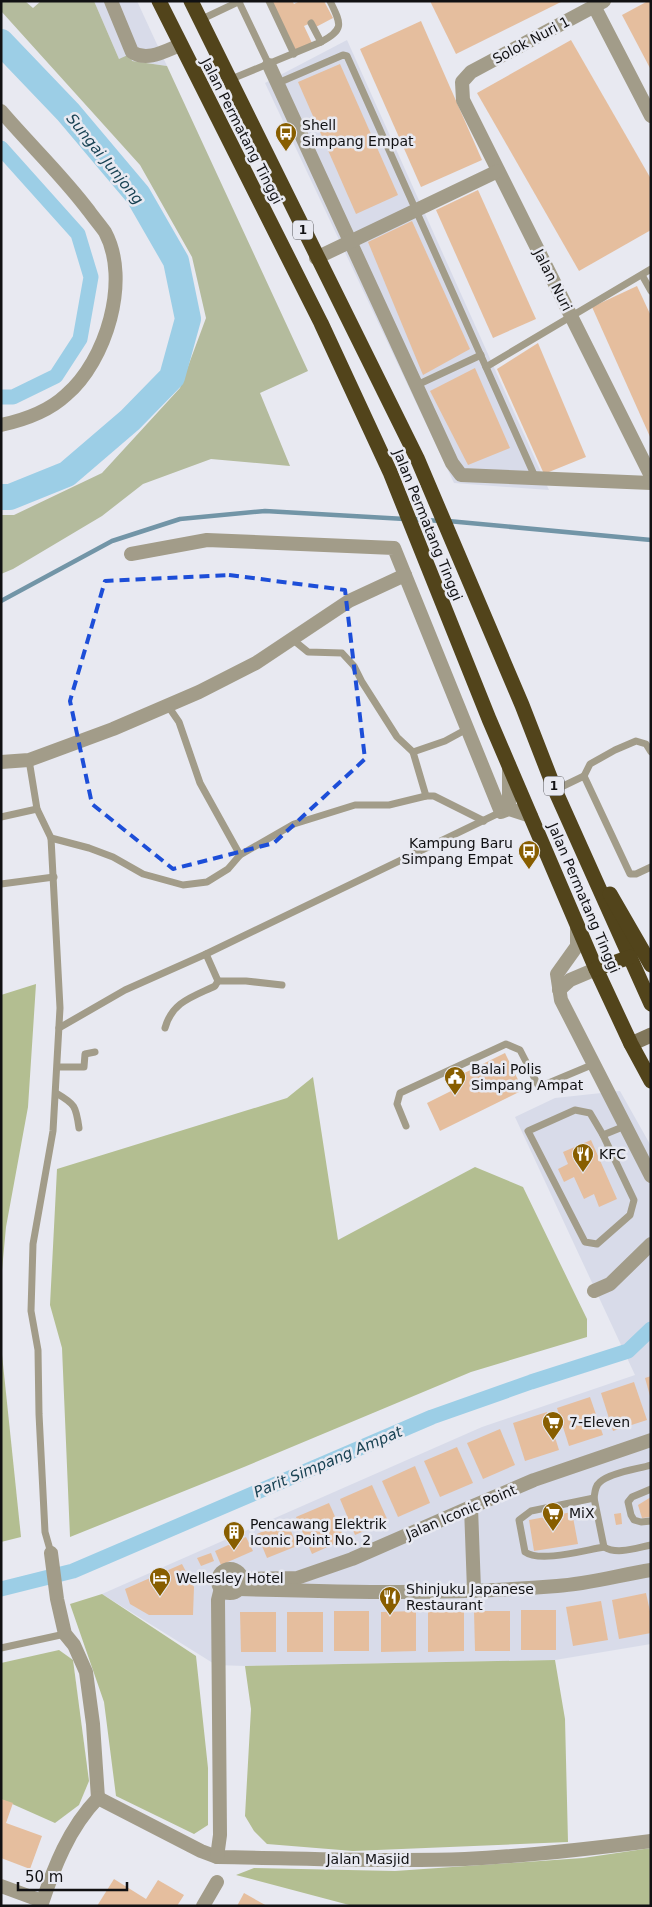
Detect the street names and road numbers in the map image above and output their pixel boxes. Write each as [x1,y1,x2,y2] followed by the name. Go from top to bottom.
[490,13,572,67] street label: Solok Nuri 1
[198,54,286,207] street label: Jalan Permatang Tinggi
[293,220,313,240] road number: 1
[530,245,575,314] street label: Jalan Nuri
[390,446,466,603] street label: Jalan Permatang Tinggi
[544,776,564,796] road number: 1
[545,820,623,976] street label: Jalan Permatang Tinggi
[402,1481,519,1543] street label: Jalan Iconic Point
[325,1851,410,1867] street label: Jalan Masjid

